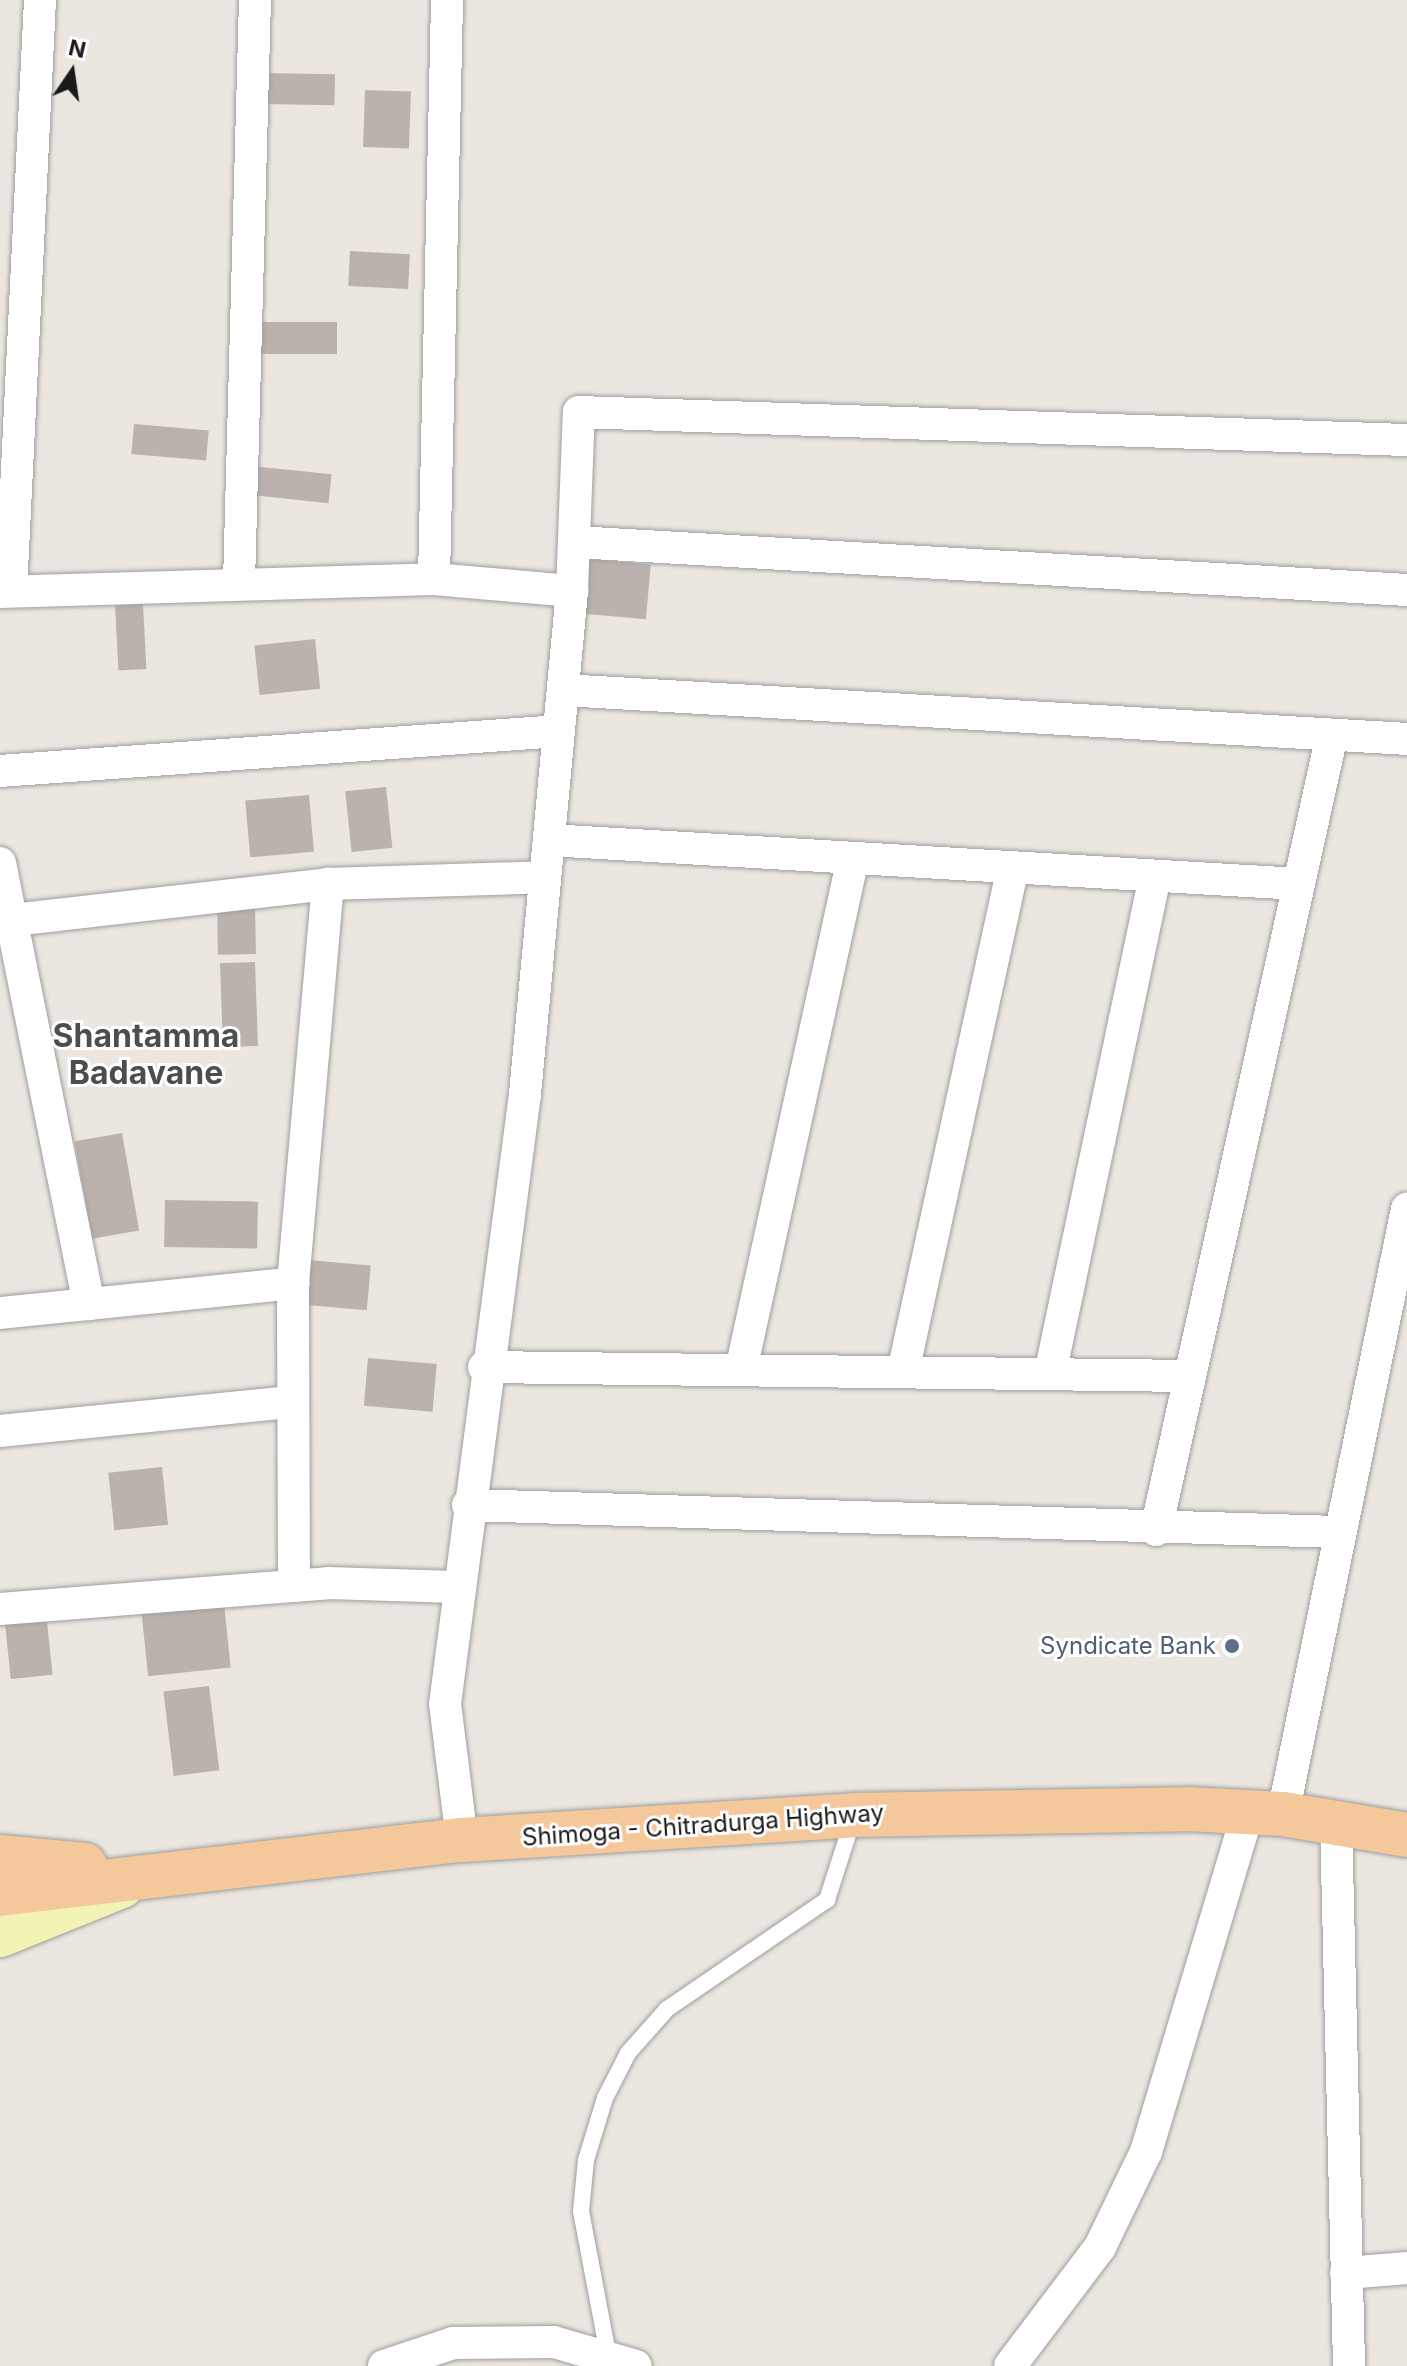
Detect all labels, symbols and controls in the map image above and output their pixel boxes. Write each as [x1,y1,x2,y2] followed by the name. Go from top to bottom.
[32,32,112,112] north arrow
[66,34,88,63] text: N
[53,1018,239,1093] district label: Shantamma Badavane
[1040,1632,1216,1660] place label: Syndicate Bank
[1223,1637,1241,1655] marker: Syndicate Bank
[521,1798,885,1852] street label: Shimoga - Chitradurga Highway

